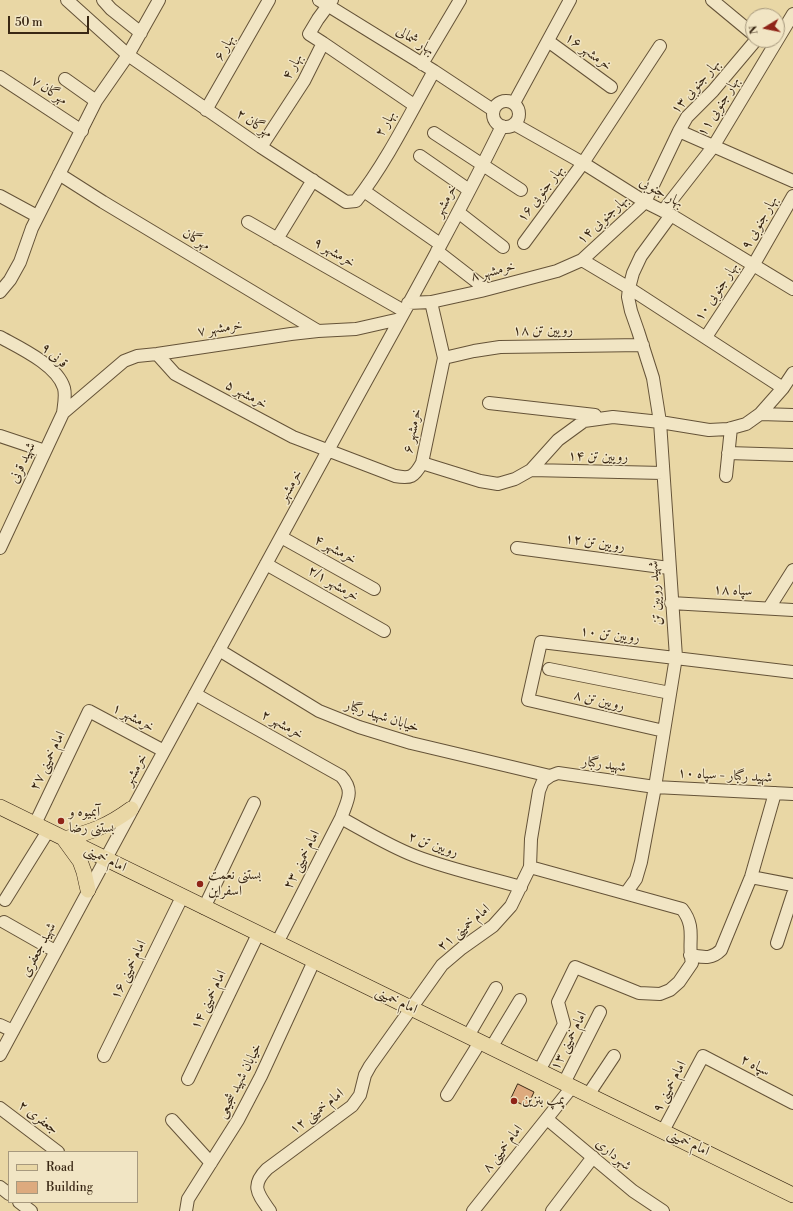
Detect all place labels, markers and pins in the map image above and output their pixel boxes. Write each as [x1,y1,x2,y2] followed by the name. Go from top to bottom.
[69,805,114,838] place label: آبمیوه و بستنی رضا
[56,816,66,826] marker: آبمیوه و بستنی رضا
[208,868,261,900] place label: بستنی نعمت اسفراین
[195,879,205,889] marker: بستنی نعمت اسفراین
[522,1093,565,1109] place label: پمپ بنزین
[509,1096,519,1106] marker: پمپ بنزین

